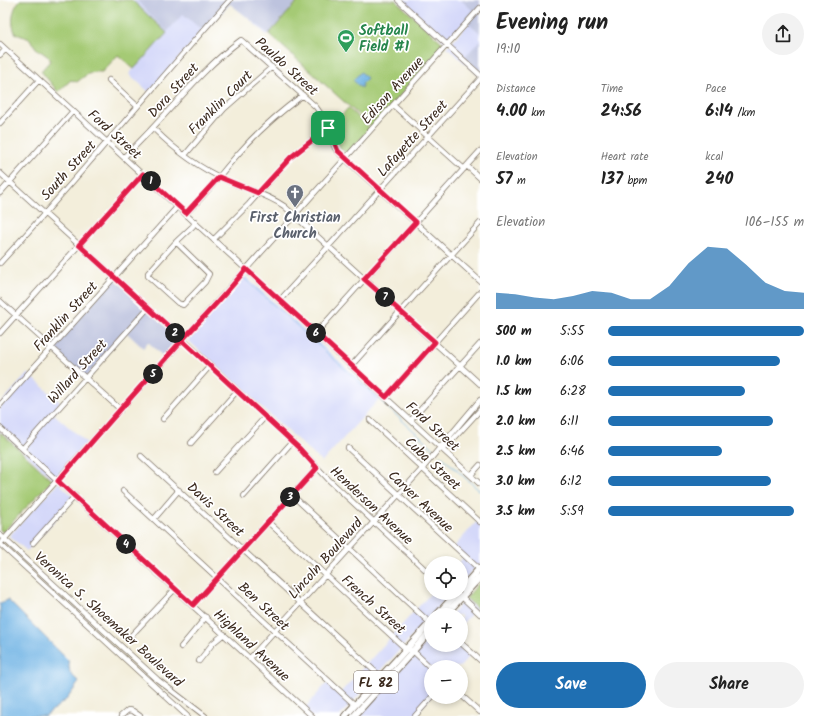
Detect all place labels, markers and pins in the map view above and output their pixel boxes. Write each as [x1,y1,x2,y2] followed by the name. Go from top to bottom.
[359,20,410,58] place label: Softball Field #1
[336,28,356,53] sports icon: Softball Field #1
[311,111,345,145] pin
[141,171,161,191] pin: 1
[285,183,305,208] church icon: First Christian Church
[249,207,341,245] place label: First Christian Church
[375,287,395,307] pin: 7
[165,323,185,343] pin: 2
[306,323,326,343] pin: 6
[143,364,163,384] pin: 5
[280,487,300,507] pin: 3
[116,534,136,554] pin: 4

